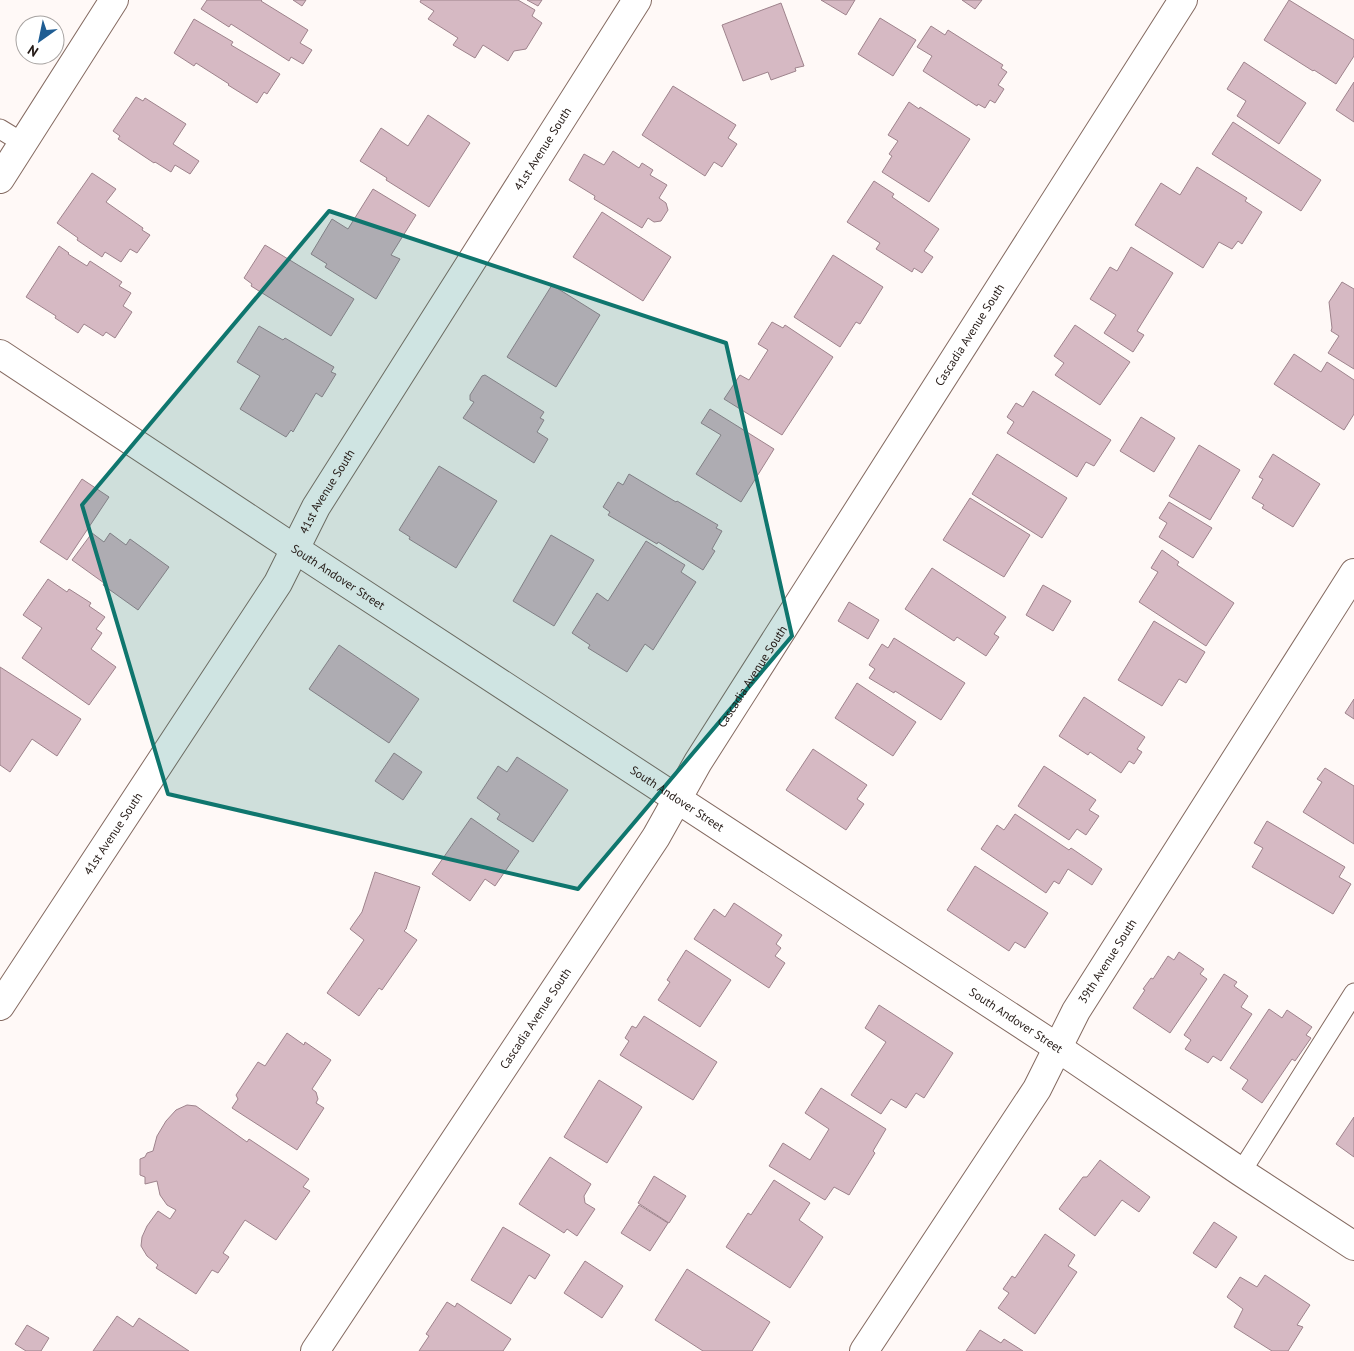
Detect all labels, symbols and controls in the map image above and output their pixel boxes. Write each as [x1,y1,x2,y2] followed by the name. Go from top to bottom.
[15,15,65,65] north arrow
[24,41,42,61] text: N
[510,104,574,193] street label: 41st Avenue South
[931,281,1007,389] street label: Cascadia Avenue South
[296,446,358,536] street label: 41st Avenue South
[289,541,388,613] street label: South Andover Street
[714,622,790,730] street label: Cascadia Avenue South
[628,762,727,834] street label: South Andover Street
[80,789,145,878] street label: 41st Avenue South
[1075,916,1139,1006] street label: 39th Avenue South
[496,965,574,1072] street label: Cascadia Avenue South
[966,984,1066,1056] street label: South Andover Street

